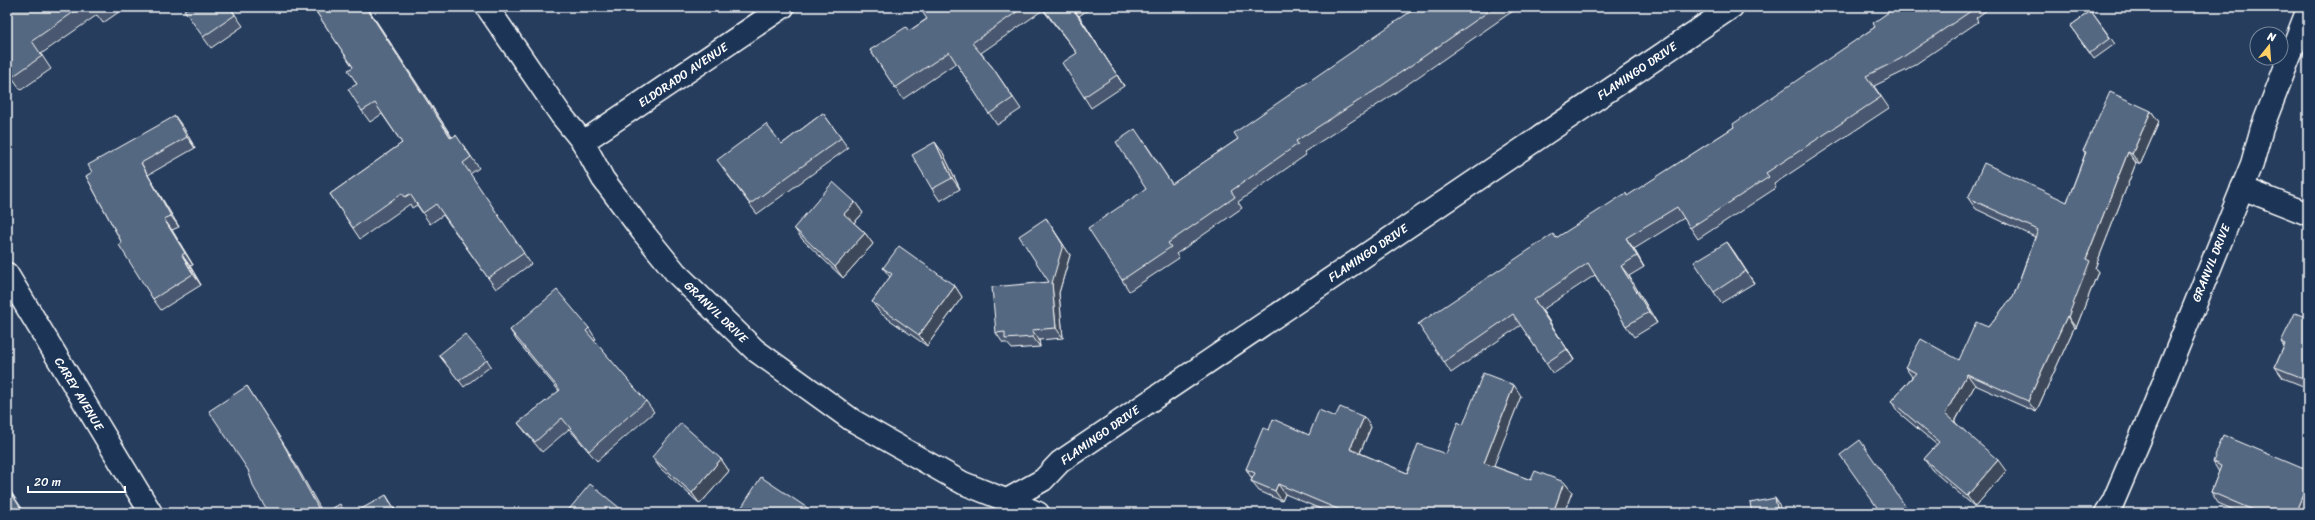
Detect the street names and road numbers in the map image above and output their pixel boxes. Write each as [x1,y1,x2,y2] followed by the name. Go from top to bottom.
[1592,35,1683,106] street label: FLAMINGO DRIVE
[633,36,734,113] street label: ELDORADO AVENUE
[1323,217,1414,288] street label: FLAMINGO DRIVE
[2185,219,2237,305] street label: GRANVIL DRIVE
[679,275,754,349] street label: GRANVIL DRIVE
[48,353,110,436] street label: CAREY AVENUE
[1056,399,1146,471] street label: FLAMINGO DRIVE

